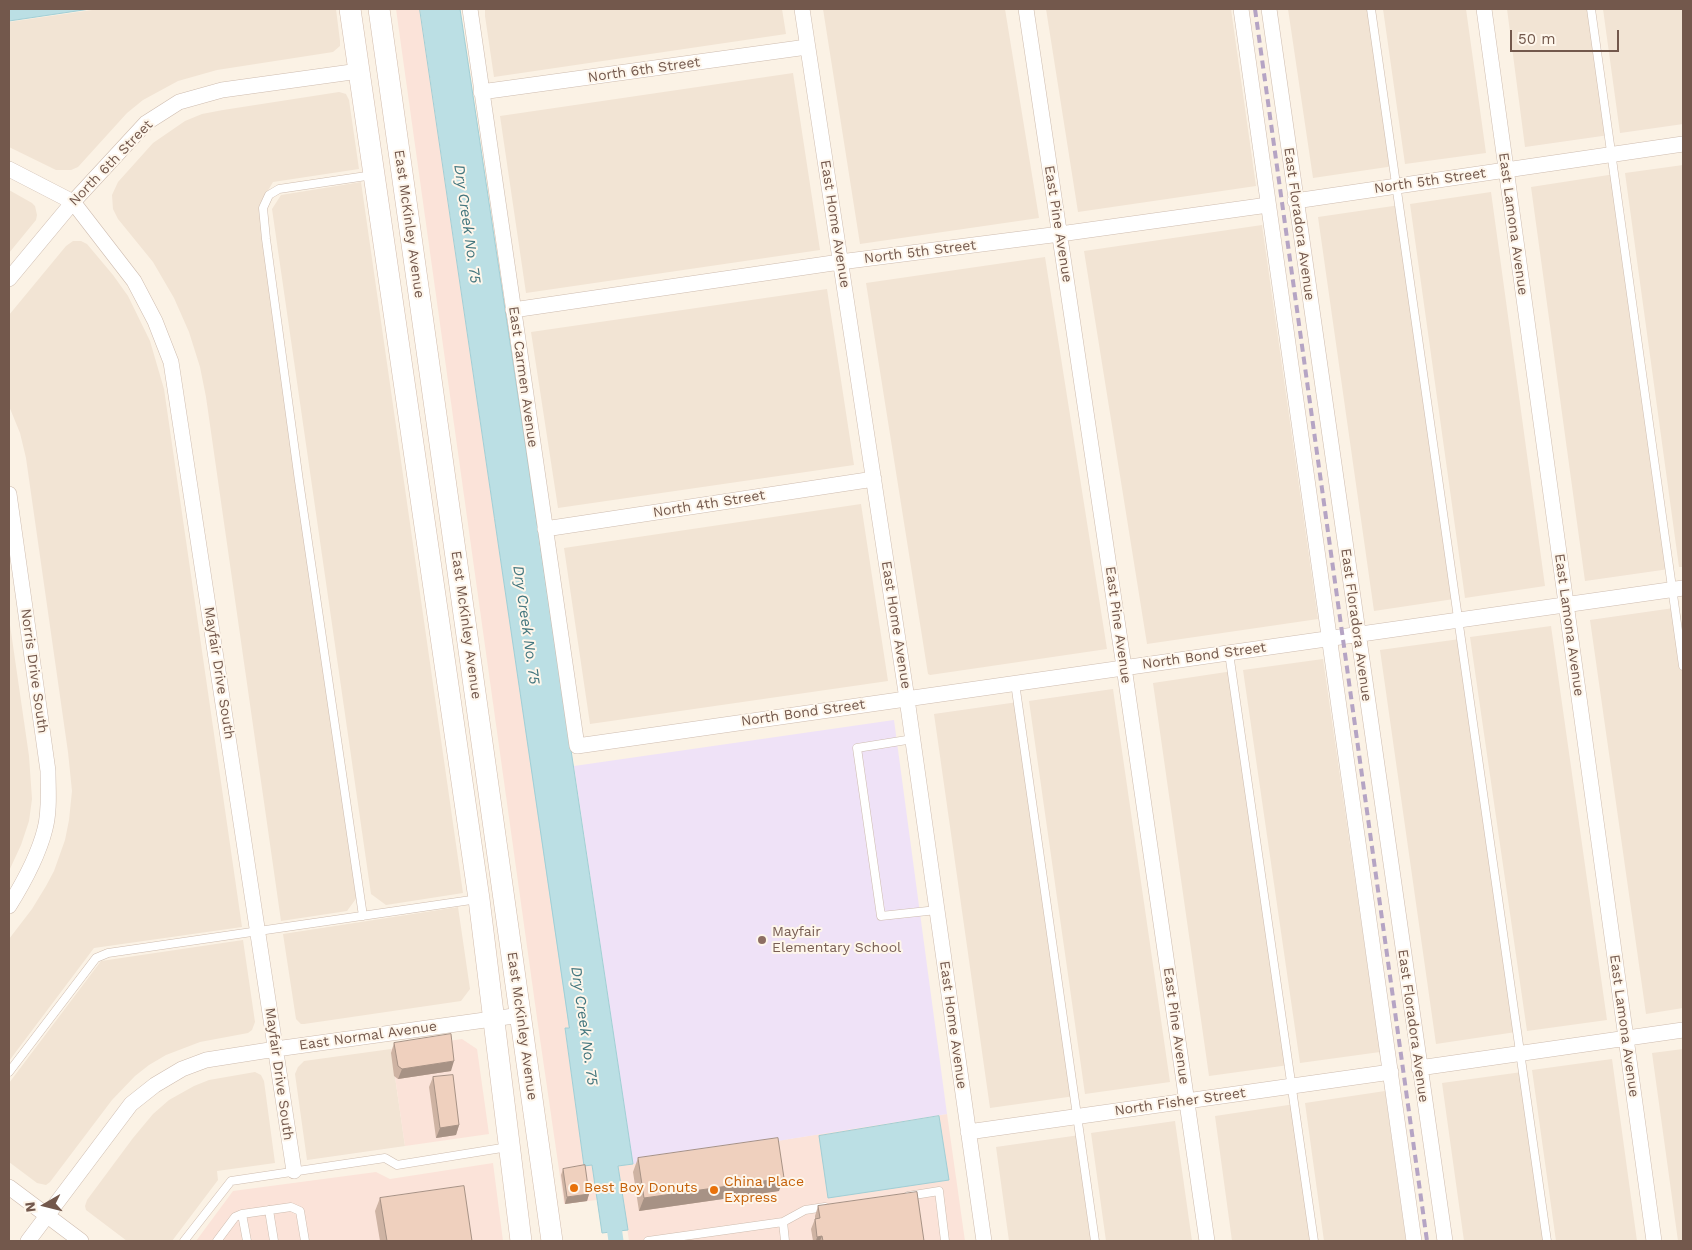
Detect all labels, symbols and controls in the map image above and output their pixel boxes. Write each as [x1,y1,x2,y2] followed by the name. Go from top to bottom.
[1512,20,1621,52] scale bar
[1518,30,1555,48] text: 50 m
[587,54,701,86] street label: North 6th Street
[66,116,156,210] street label: North 6th Street
[1280,146,1318,302] street label: East Floradora Avenue
[390,149,428,299] street label: East McKinley Avenue
[1495,152,1531,296] street label: East Lamona Avenue
[817,159,853,289] street label: East Home Avenue
[450,164,484,284] water label: Dry Creek No. 75
[1040,164,1076,284] street label: East Pine Avenue
[1373,165,1487,197] street label: North 5th Street
[863,237,977,267] street label: North 5th Street
[505,305,541,449] street label: East Carmen Avenue
[652,487,766,521] street label: North 4th Street
[1337,547,1375,703] street label: East Floradora Avenue
[447,550,485,700] street label: East McKinley Avenue
[1551,553,1587,697] street label: East Lamona Avenue
[878,560,914,690] street label: East Home Avenue
[509,565,543,685] water label: Dry Creek No. 75
[1101,565,1135,685] street label: East Pine Avenue
[200,606,238,740] street label: Mayfair Drive South
[17,607,51,735] street label: Norris Drive South
[1141,639,1267,673] street label: North Bond Street
[740,696,866,730] street label: North Bond Street
[772,924,901,956] place label: Mayfair Elementary School
[756,934,768,946] marker: Mayfair Elementary School
[1394,948,1432,1104] street label: East Floradora Avenue
[503,951,541,1101] street label: East McKinley Avenue
[1606,954,1642,1098] street label: East Lamona Avenue
[936,960,970,1090] street label: East Home Avenue
[567,966,601,1086] water label: Dry Creek No. 75
[1159,966,1193,1086] street label: East Pine Avenue
[261,1006,297,1142] street label: Mayfair Drive South
[298,1018,438,1054] street label: East Normal Avenue
[1113,1084,1247,1120] street label: North Fisher Street
[724,1174,804,1206] place label: China Place Express
[20,1180,70,1230] north arrow
[584,1180,698,1196] place label: Best Boy Donuts
[568,1182,580,1194] marker: Best Boy Donuts
[708,1184,720,1196] marker: China Place Express
[22,1201,39,1213] text: N

